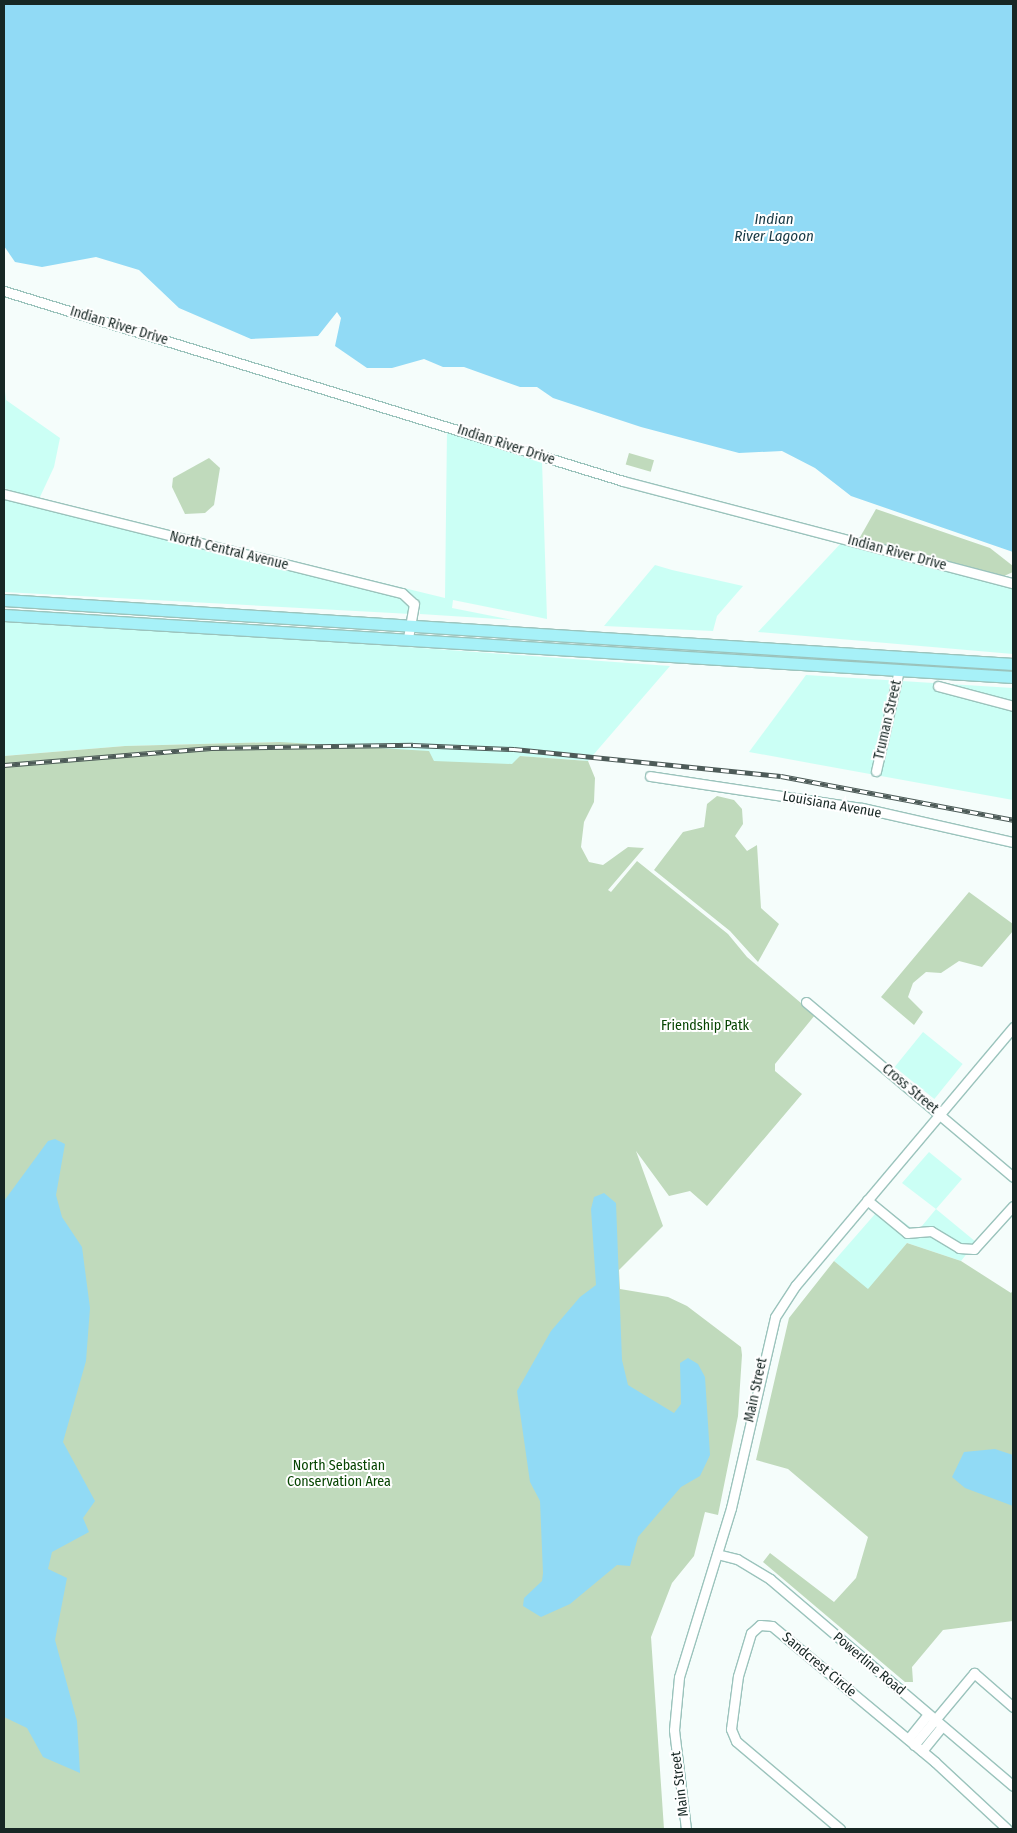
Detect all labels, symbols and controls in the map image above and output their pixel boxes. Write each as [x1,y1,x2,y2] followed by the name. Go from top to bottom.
[734,210,814,245] water label: Indian River Lagoon
[68,303,170,349] street label: Indian River Drive
[455,421,557,469] street label: Indian River Drive
[168,528,290,574] street label: North Central Avenue
[846,532,948,574] street label: Indian River Drive
[871,679,905,761] street label: Truman Street
[781,788,883,822] street label: Louisiana Avenue
[661,1018,749,1034] park label: Friendship Patk
[878,1061,942,1117] street label: Cross Street
[741,1356,771,1424] street label: Main Street
[287,1458,391,1490] park label: North Sebastian Conservation Area
[779,1629,859,1701] street label: Sandcrest Circle
[829,1629,909,1699] street label: Powerline Road
[668,1751,692,1817] street label: Main Street

